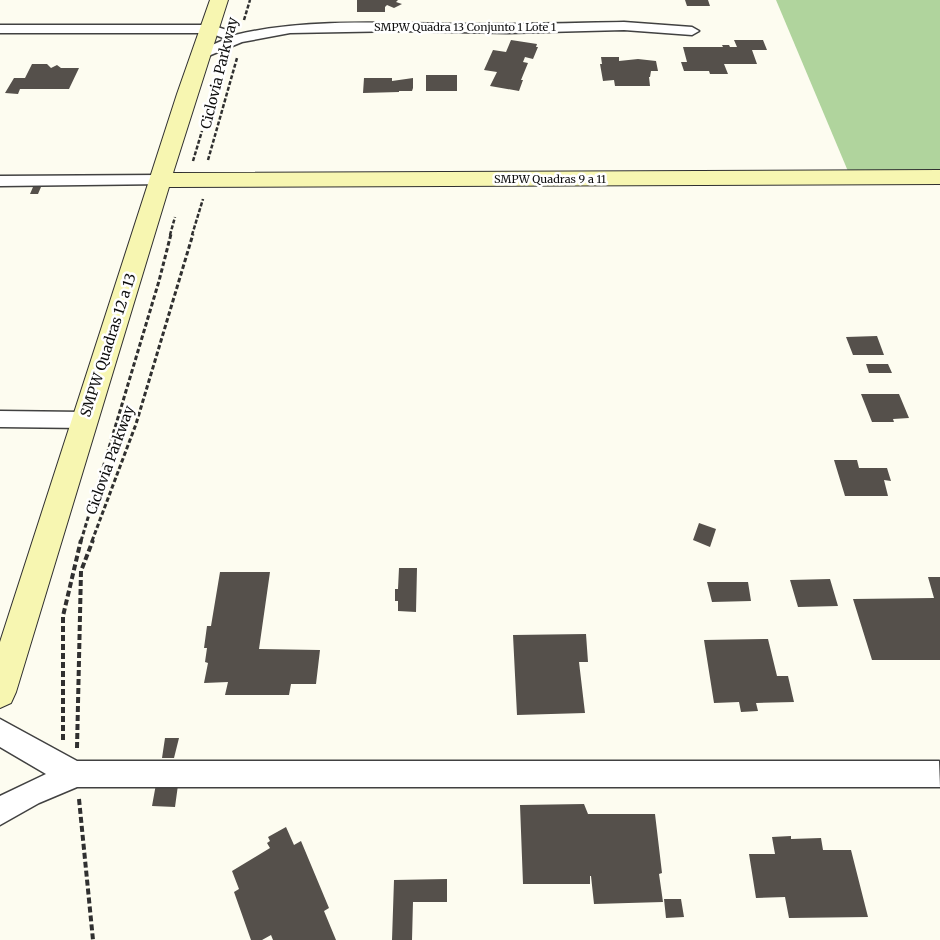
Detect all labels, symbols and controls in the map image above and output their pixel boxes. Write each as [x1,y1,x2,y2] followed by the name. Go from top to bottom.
[196,14,242,131] street label: Ciclovia Parkway
[374,20,556,34] street label: SMPW Quadra 13 Conjunto 1 Lote 1
[494,172,606,186] street label: SMPW Quadras 9 a 11
[76,271,140,419] street label: SMPW Quadras 12 a 13
[82,402,138,517] street label: Ciclovia Parkway

